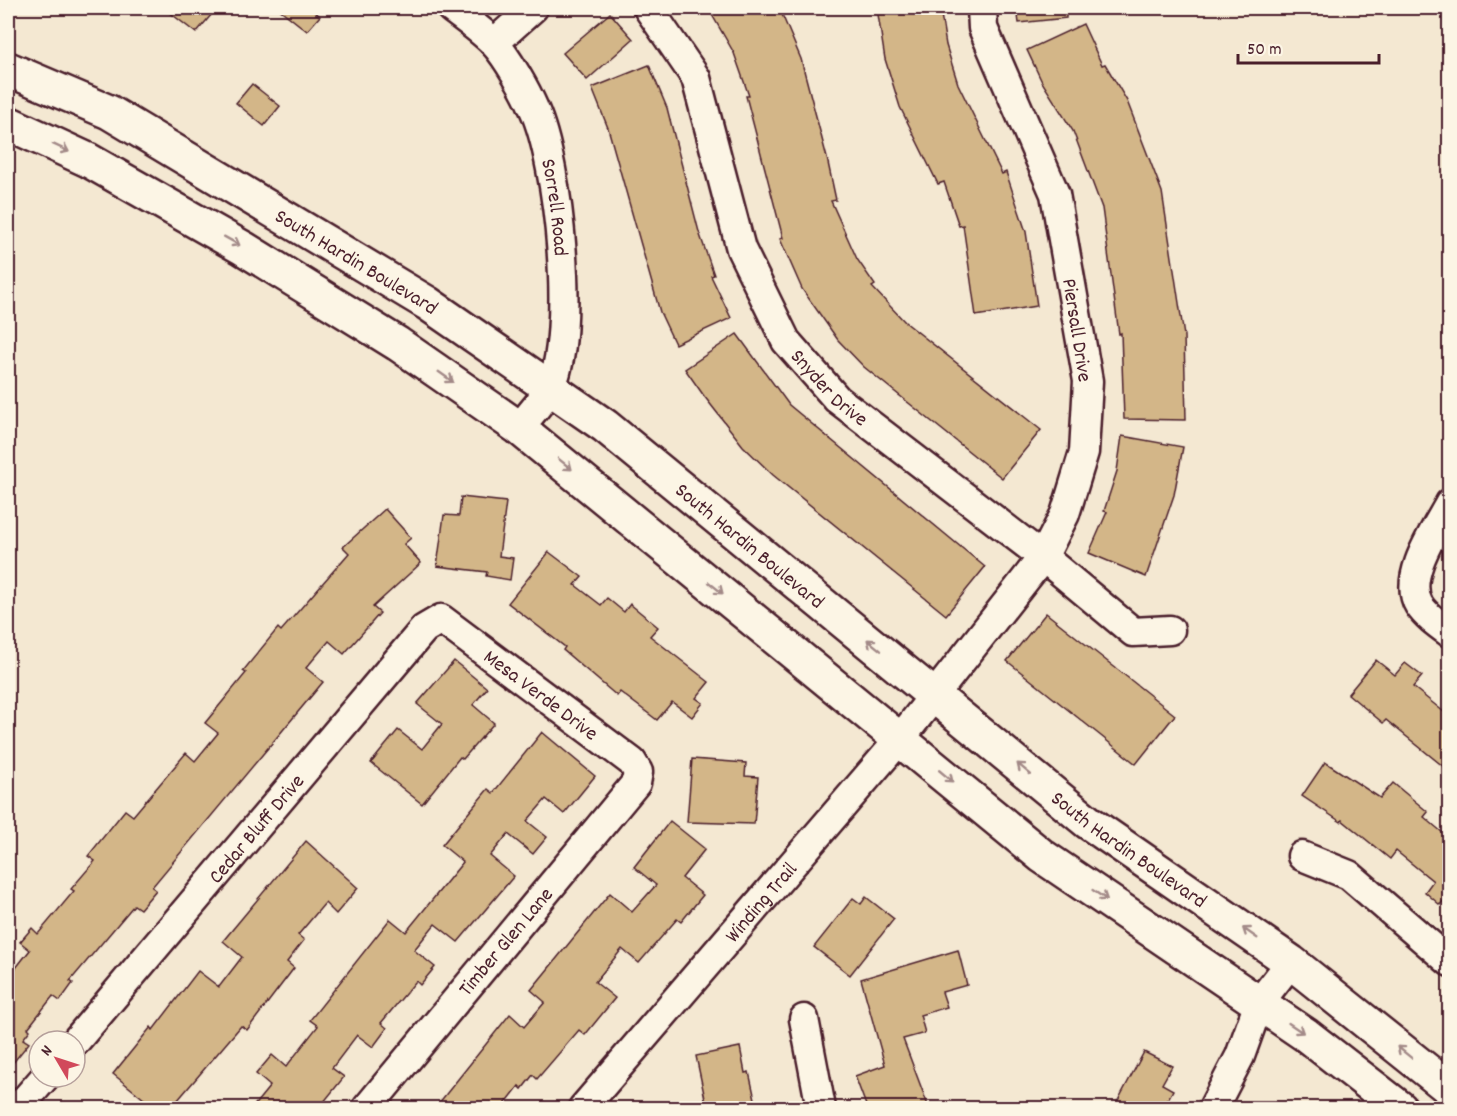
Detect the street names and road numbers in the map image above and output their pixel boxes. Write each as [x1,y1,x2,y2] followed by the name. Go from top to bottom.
[531,156,574,257] street label: Sorrell Road
[268,203,443,324] street label: South Hardin Boulevard
[1052,277,1098,384] street label: Piersall Drive
[782,344,873,435] street label: Snyder Drive
[667,477,830,618] street label: South Hardin Boulevard
[476,644,603,750] street label: Mesa Verde Drive
[203,769,313,892] street label: Cedar Bluff Drive
[1043,785,1212,917] street label: South Hardin Boulevard
[719,857,806,951] street label: Winding Trail
[453,882,562,1004] street label: Timber Glen Lane

